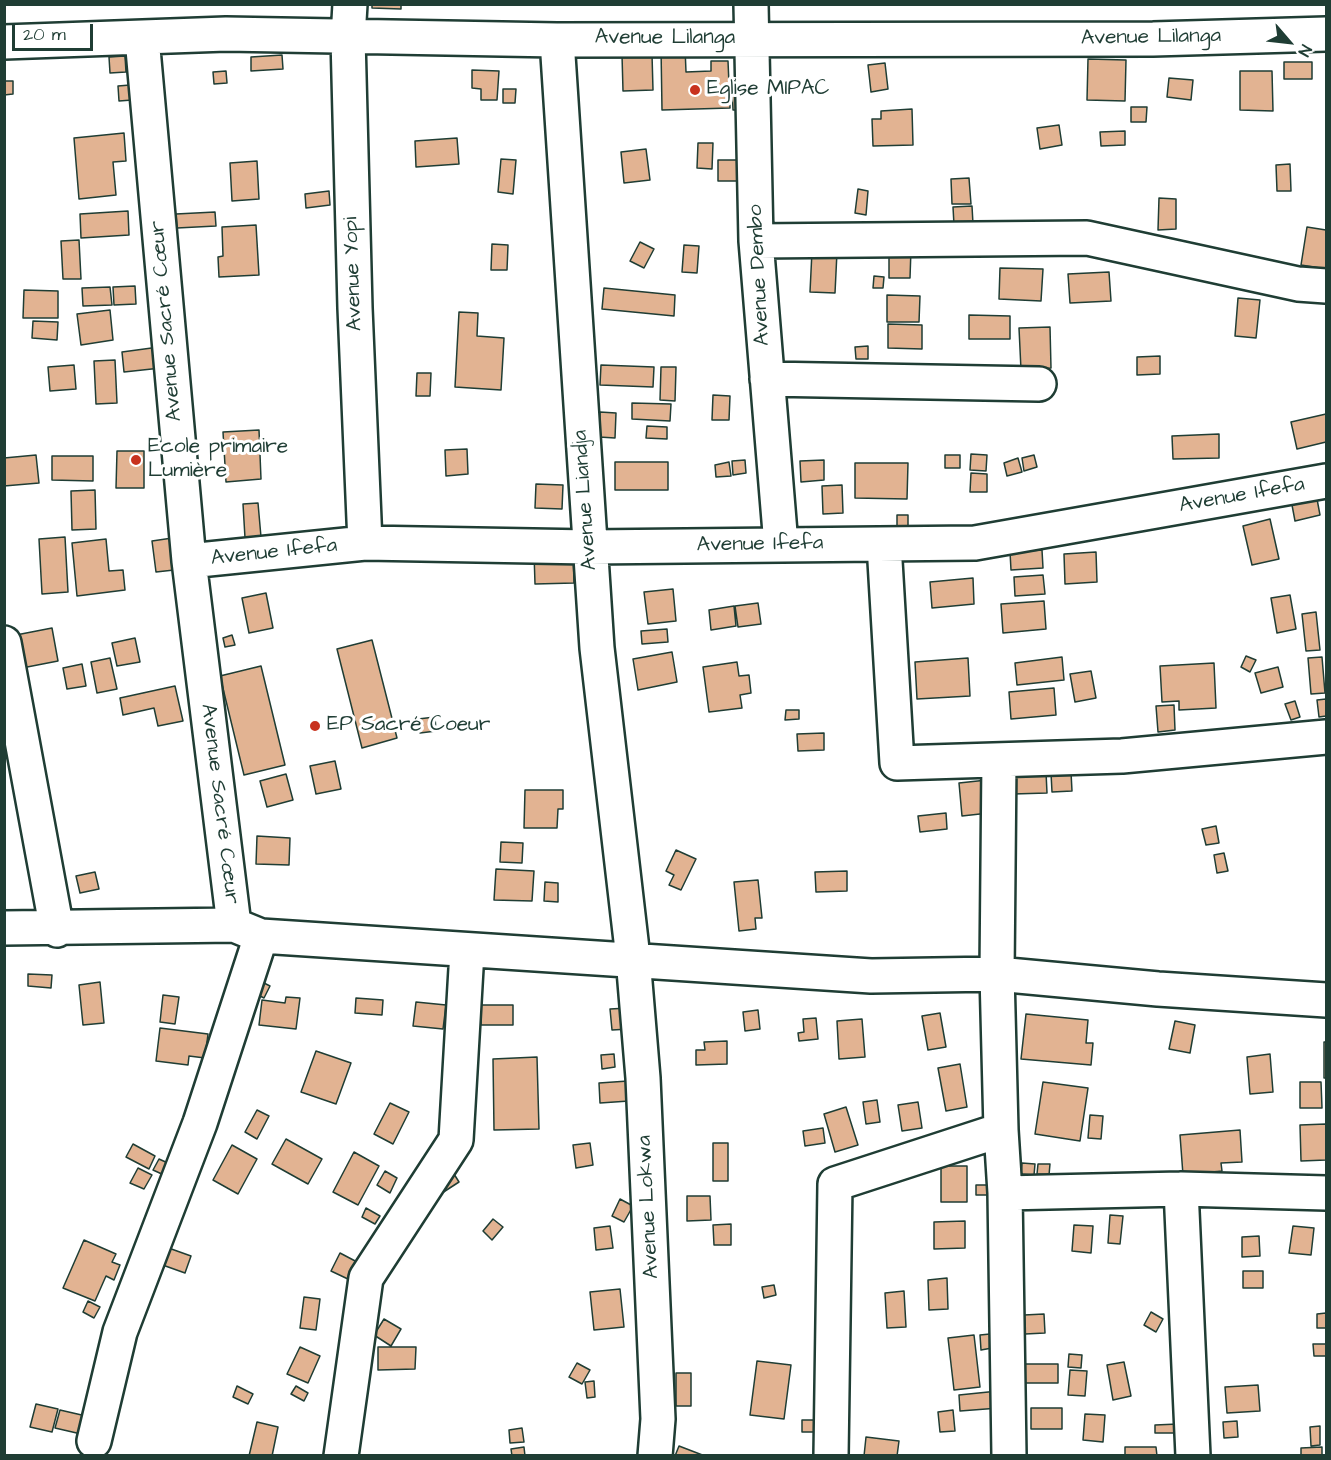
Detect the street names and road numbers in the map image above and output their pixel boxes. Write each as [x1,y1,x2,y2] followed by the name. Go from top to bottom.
[1081,24,1221,52] street label: Avenue Lilanga
[595,26,735,52] street label: Avenue Lilanga
[744,204,776,346] street label: Avenue Dembo
[339,216,369,332] street label: Avenue Yopi
[146,219,188,423] street label: Avenue Sacré Cœur
[569,429,603,571] street label: Avenue Liandja
[1177,473,1307,519] street label: Avenue Ifefa
[696,531,824,559] street label: Avenue Ifefa
[210,534,338,572] street label: Avenue Ifefa
[194,702,244,906] street label: Avenue Sacré Cœur
[633,1135,665,1279] street label: Avenue Lokwa

